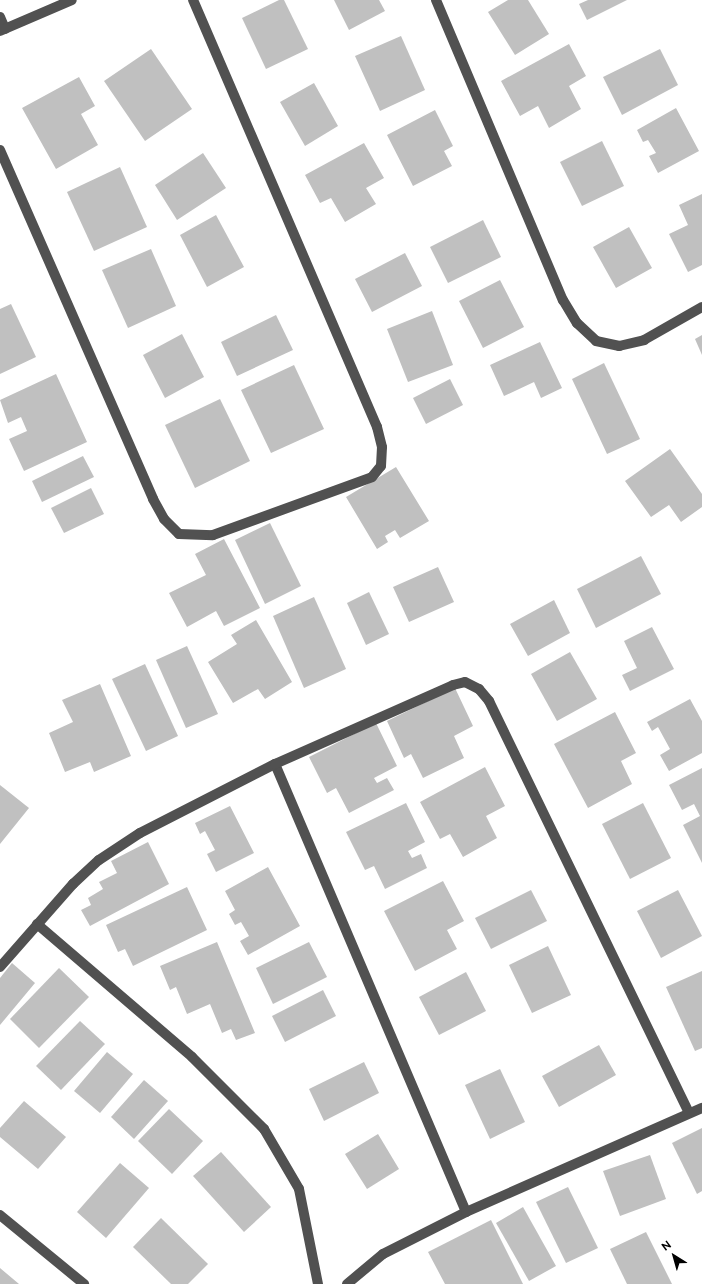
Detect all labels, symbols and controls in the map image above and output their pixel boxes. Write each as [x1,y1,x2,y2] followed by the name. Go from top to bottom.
[654,1236,694,1276] north arrow
[659,1238,674,1254] text: N

